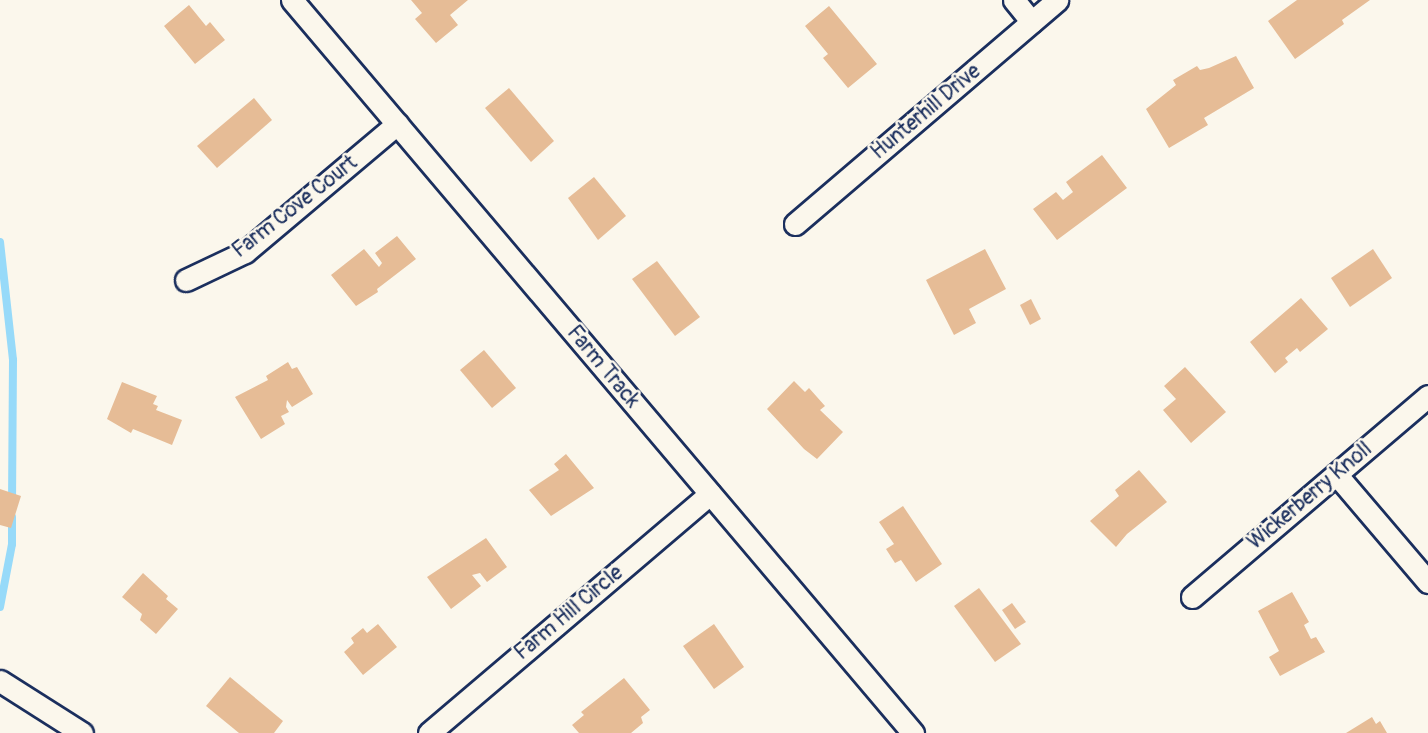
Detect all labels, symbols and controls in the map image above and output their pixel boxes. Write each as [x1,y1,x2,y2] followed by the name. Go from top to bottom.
[866,59,986,165] street label: Hunterhill Drive
[228,151,362,263] street label: Farm Cove Court
[561,321,645,413] street label: Farm Track
[1243,437,1377,555] street label: Wickerberry Knoll
[510,560,628,666] street label: Farm Hill Circle

